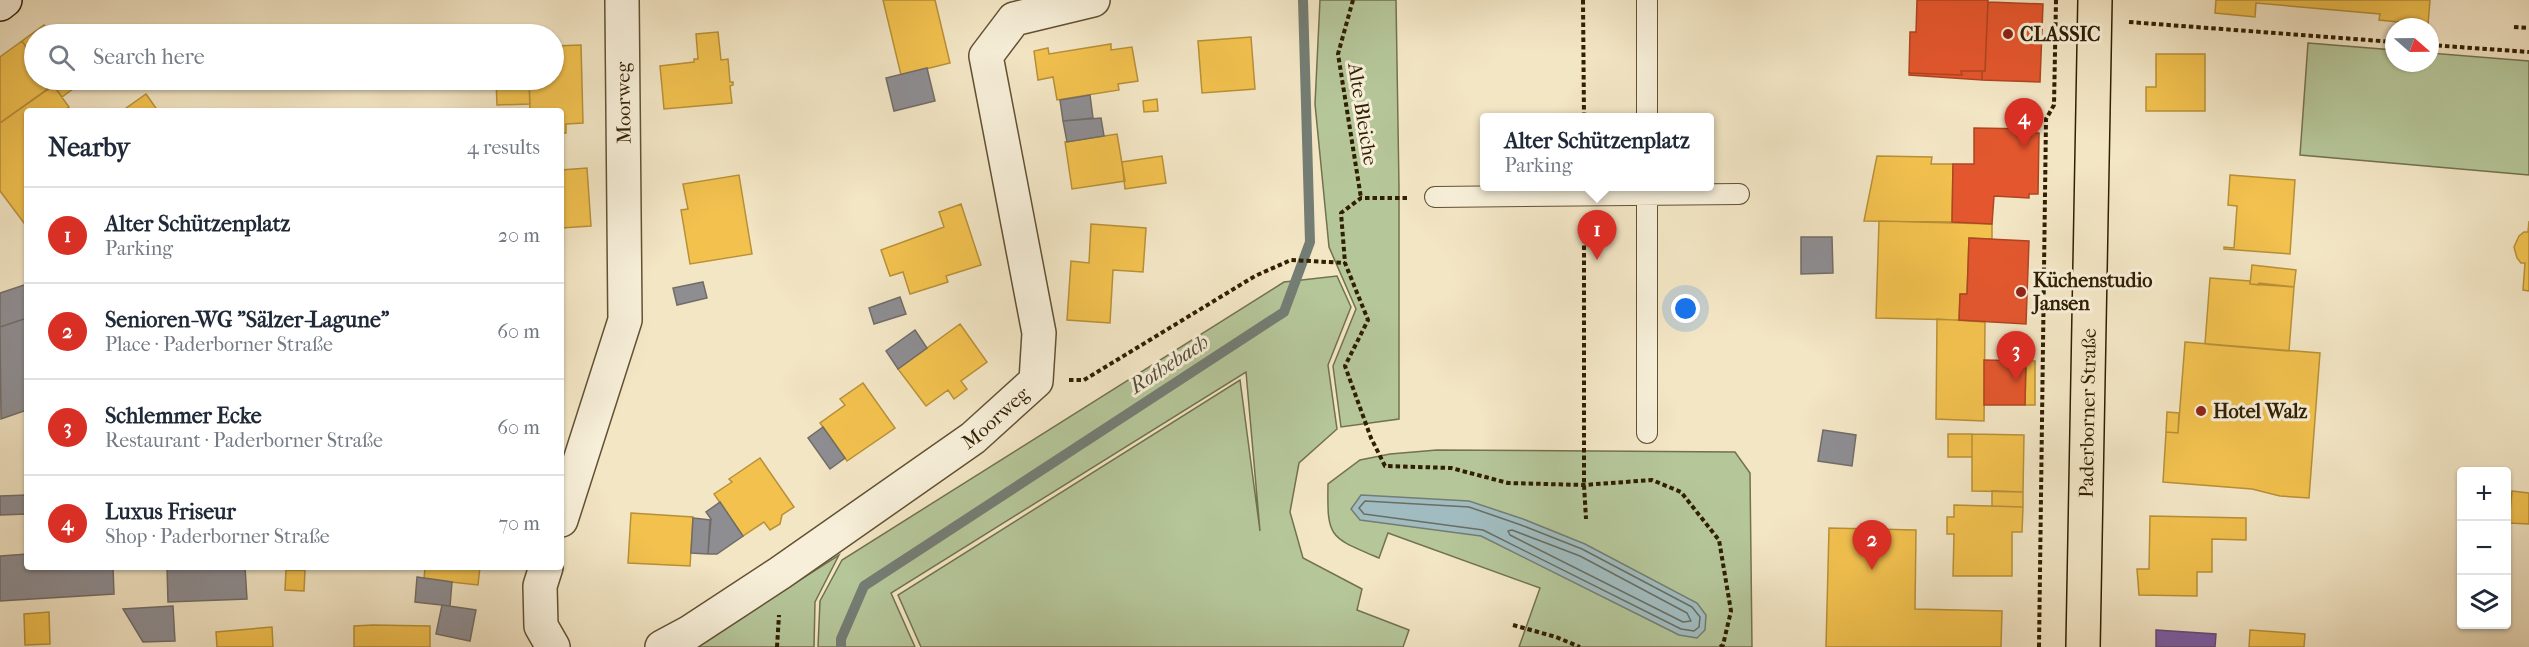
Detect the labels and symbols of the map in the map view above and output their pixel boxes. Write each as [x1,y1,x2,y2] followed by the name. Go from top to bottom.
[2385,18,2439,72] north arrow
[2020,23,2101,46] place label: CLASSIC
[2001,27,2015,41] marker: CLASSIC
[1343,60,1382,167] street label: Alte Bleiche
[611,62,636,144] street label: Moorweg
[2004,98,2044,148] pin: 4
[1578,210,1616,260] pin: 1
[2031,269,2152,315] place label: Küchenstudio Jansen
[2014,285,2028,299] marker: Küchenstudio Jansen
[1671,294,1700,323] your location
[2075,328,2101,498] street label: Paderborner Straße
[1124,330,1213,399] water label: Rothebach
[1996,332,2036,381] pin: 3
[958,382,1034,454] street label: Moorweg
[2213,400,2307,423] place label: Hotel Walz
[2194,404,2208,418] marker: Hotel Walz
[1852,520,1892,570] pin: 2

